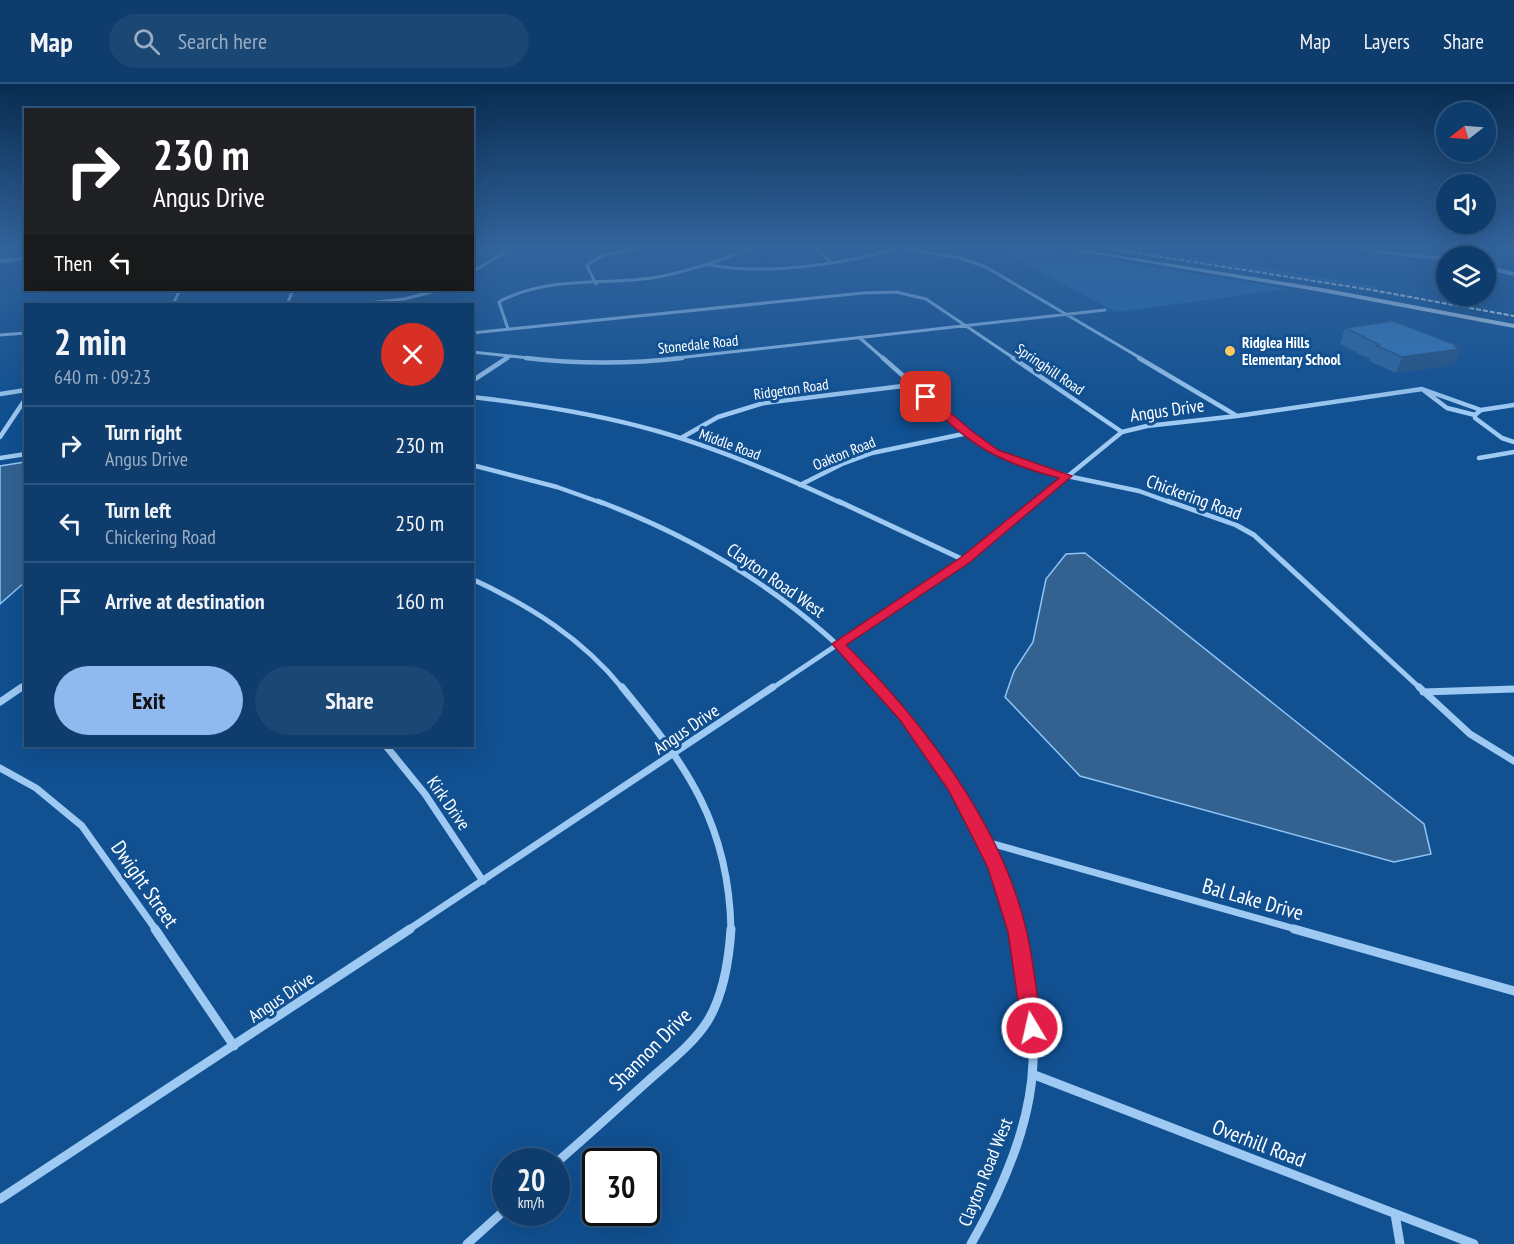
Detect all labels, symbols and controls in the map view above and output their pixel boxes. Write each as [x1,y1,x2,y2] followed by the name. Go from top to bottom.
[109,14,529,68] search box
[30,23,73,60] text: Map
[130,25,163,58] icon: search
[178,27,267,55] text: Search here
[1300,28,1331,55] text: Map
[1364,28,1410,55] text: Layers
[1443,28,1484,55] text: Share
[1436,102,1496,162] north arrow
[1436,102,1496,306] map controls
[153,127,250,182] text: 230 m
[54,132,132,210] icon: right
[1436,174,1496,234] button: sound
[153,180,265,214] text: Angus Drive
[104,246,137,279] icon: left
[1436,246,1496,306] button: layers
[54,249,92,277] text: Then
[54,318,127,365] text: 2 min
[381,323,444,386] button: close
[657,330,739,358] street label: Stonedale Road
[1242,333,1341,369] place label: Ridglea Hills Elementary School
[1012,339,1088,399] street label: Springhill Road
[1223,344,1237,358] marker: Ridglea Hills Elementary School
[54,364,151,390] text: 640 m · 09:23
[900,371,951,422] pin
[752,374,830,404] street label: Ridgeton Road
[909,380,942,413] icon: arrive
[1128,393,1206,427] street label: Angus Drive
[105,418,182,446] text: Turn right
[697,424,763,464] street label: Middle Road
[54,429,87,462] icon: right
[395,431,444,459] text: 230 m
[810,432,878,474] street label: Oakton Road
[105,446,188,472] text: Angus Drive
[1143,469,1245,525] street label: Chickering Road
[105,496,171,524] text: Turn left
[54,507,87,540] icon: left
[395,509,444,537] text: 250 m
[105,524,216,550] text: Chickering Road
[722,538,830,622] street label: Clayton Road West
[54,585,87,618] icon: arrive
[105,587,265,615] text: Arrive at destination
[395,587,444,615] text: 160 m
[54,666,243,735] button: Exit
[255,666,444,735] button: Share
[649,699,723,759] street label: Angus Drive
[422,772,476,834] street label: Kirk Drive
[105,835,185,933] street label: Dwight Street
[1199,872,1307,926] street label: Bal Lake Drive
[244,967,318,1027] street label: Angus Drive
[1000,996,1064,1060] position arrow
[603,1002,697,1096] street label: Shannon Drive
[1209,1113,1309,1173] street label: Overhill Road
[953,1114,1017,1230] street label: Clayton Road West
[582,1148,660,1226] speed limit sign: 30
[517,1160,545,1199] text: 20
[518,1193,544,1212] text: km/h

